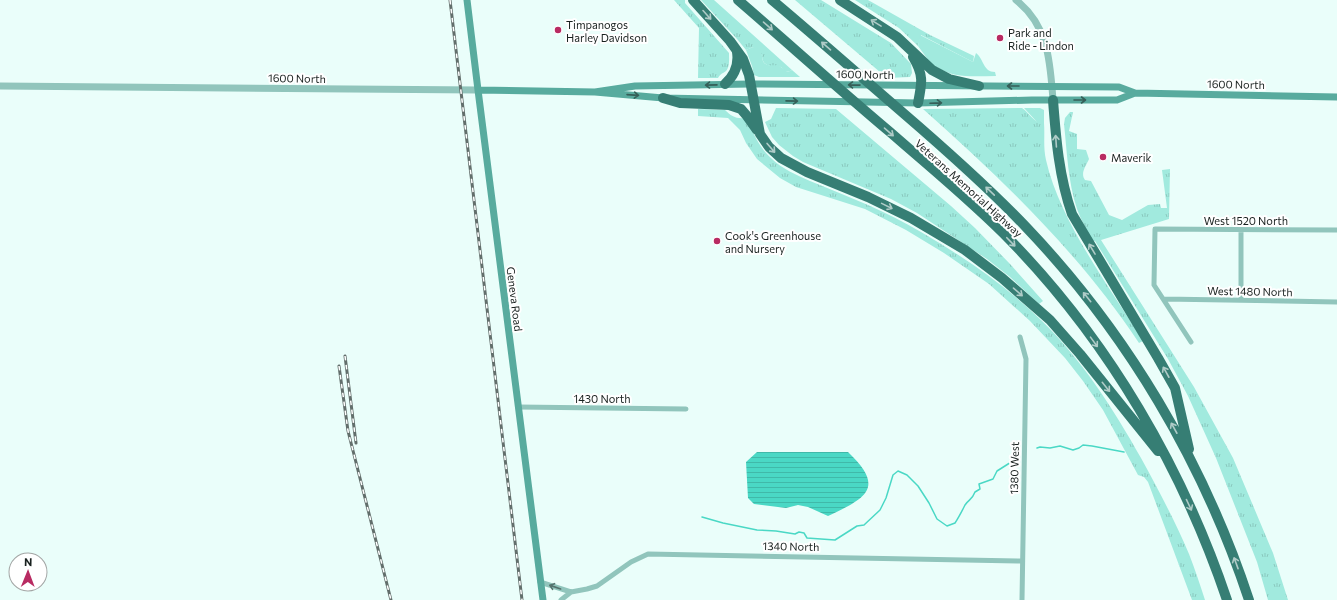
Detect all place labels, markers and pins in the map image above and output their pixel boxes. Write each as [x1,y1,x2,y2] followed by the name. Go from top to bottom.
[566,18,647,44] place label: Timpanogos Harley Davidson
[553,25,563,35] marker: Timpanogos Harley Davidson
[1008,26,1074,52] place label: Park and Ride - Lindon
[995,33,1005,43] marker: Park and Ride - Lindon
[1111,151,1152,164] place label: Maverik
[1098,152,1108,162] marker: Maverik
[725,229,821,255] place label: Cook's Greenhouse and Nursery
[712,236,722,246] marker: Cook's Greenhouse and Nursery

